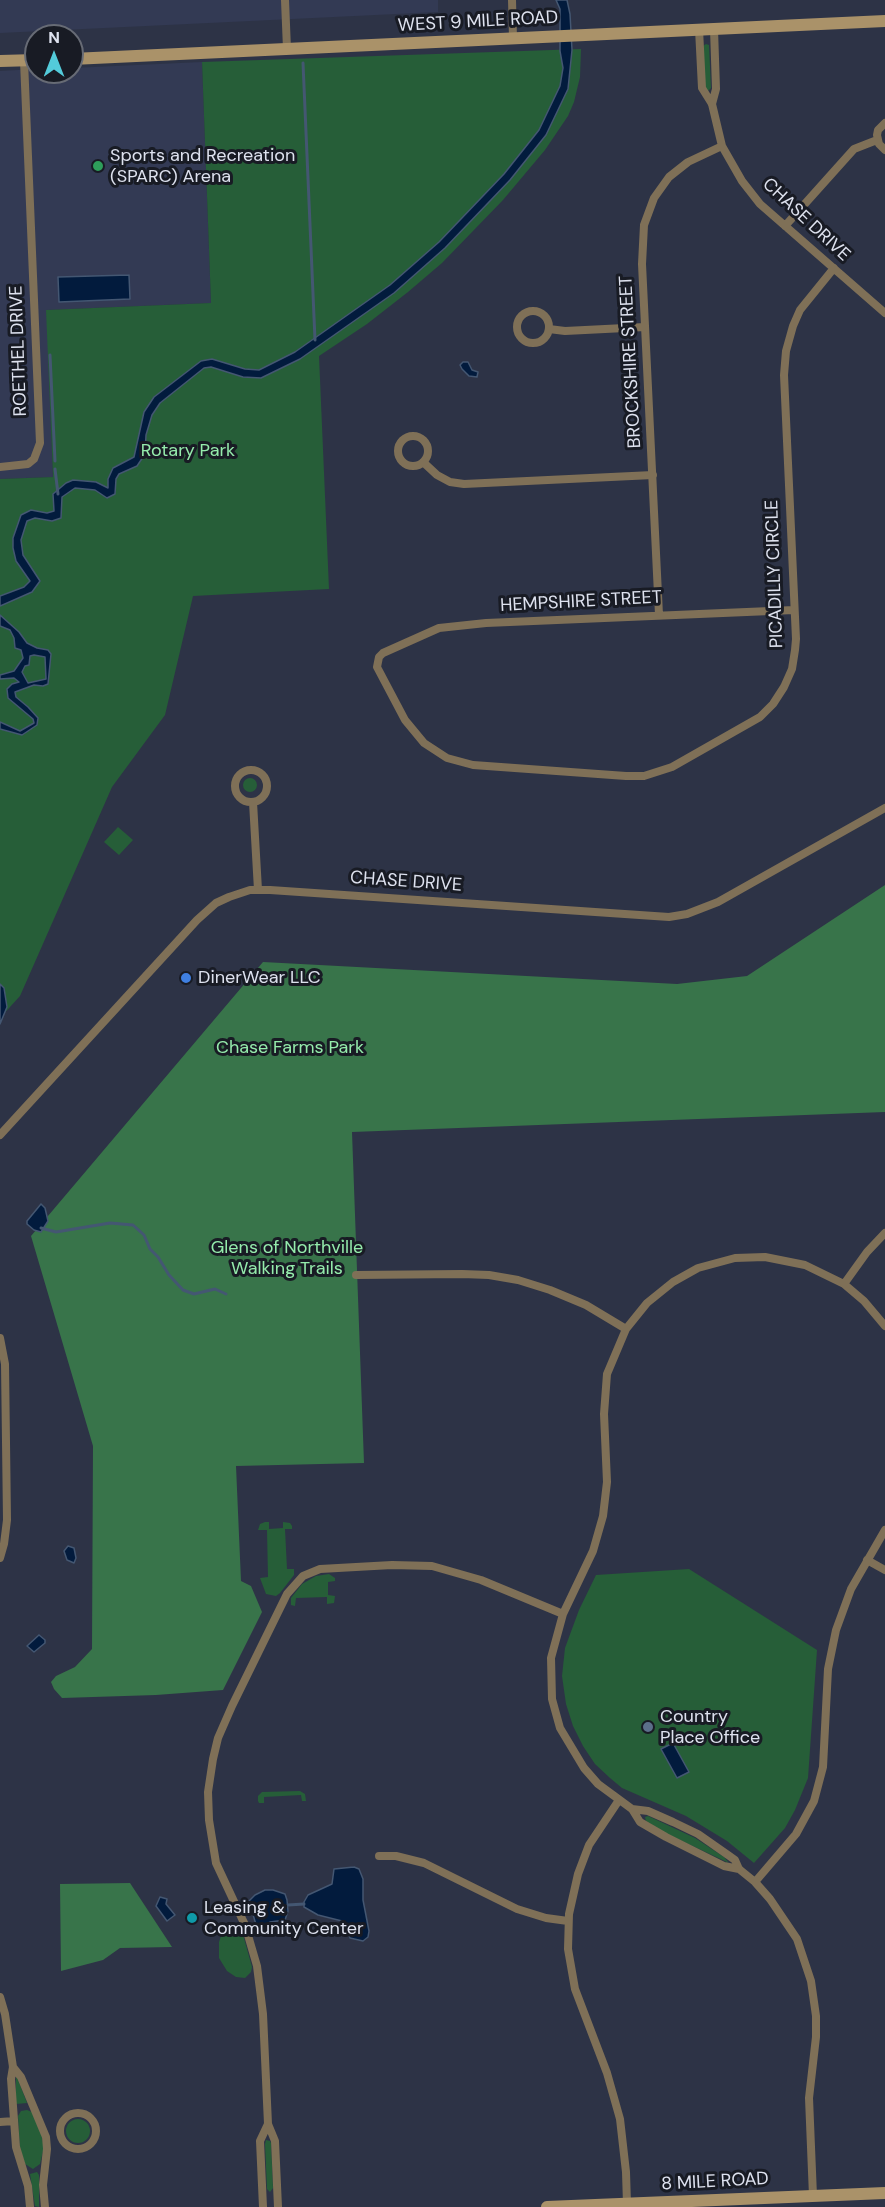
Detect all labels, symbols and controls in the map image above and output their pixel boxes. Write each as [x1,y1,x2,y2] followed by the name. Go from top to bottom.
[397,7,559,37] street label: WEST 9 MILE ROAD
[24,24,84,84] north arrow
[48,27,60,48] text: N
[110,145,295,188] place label: Sports and Recreation (SPARC) Arena
[91,159,105,173] marker: Sports and Recreation (SPARC) Arena
[758,174,854,266] street label: CHASE DRIVE
[616,275,646,449] street label: BROCKSHIRE STREET
[6,285,32,417] street label: ROETHEL DRIVE
[141,440,235,462] park label: Rotary Park
[762,499,788,649] street label: PICADILLY CIRCLE
[500,587,662,617] street label: HEMPSHIRE STREET
[349,867,463,897] street label: CHASE DRIVE
[198,967,321,989] place label: DinerWear LLC
[179,971,193,985] marker: DinerWear LLC
[216,1037,364,1059] park label: Chase Farms Park
[211,1237,363,1280] park label: Glens of Northville Walking Trails
[660,1706,760,1748] place label: Country Place Office
[641,1720,655,1734] marker: Country Place Office
[204,1897,364,1940] place label: Leasing & Community Center
[185,1911,199,1925] marker: Leasing & Community Center
[661,2168,769,2196] street label: 8 MILE ROAD

